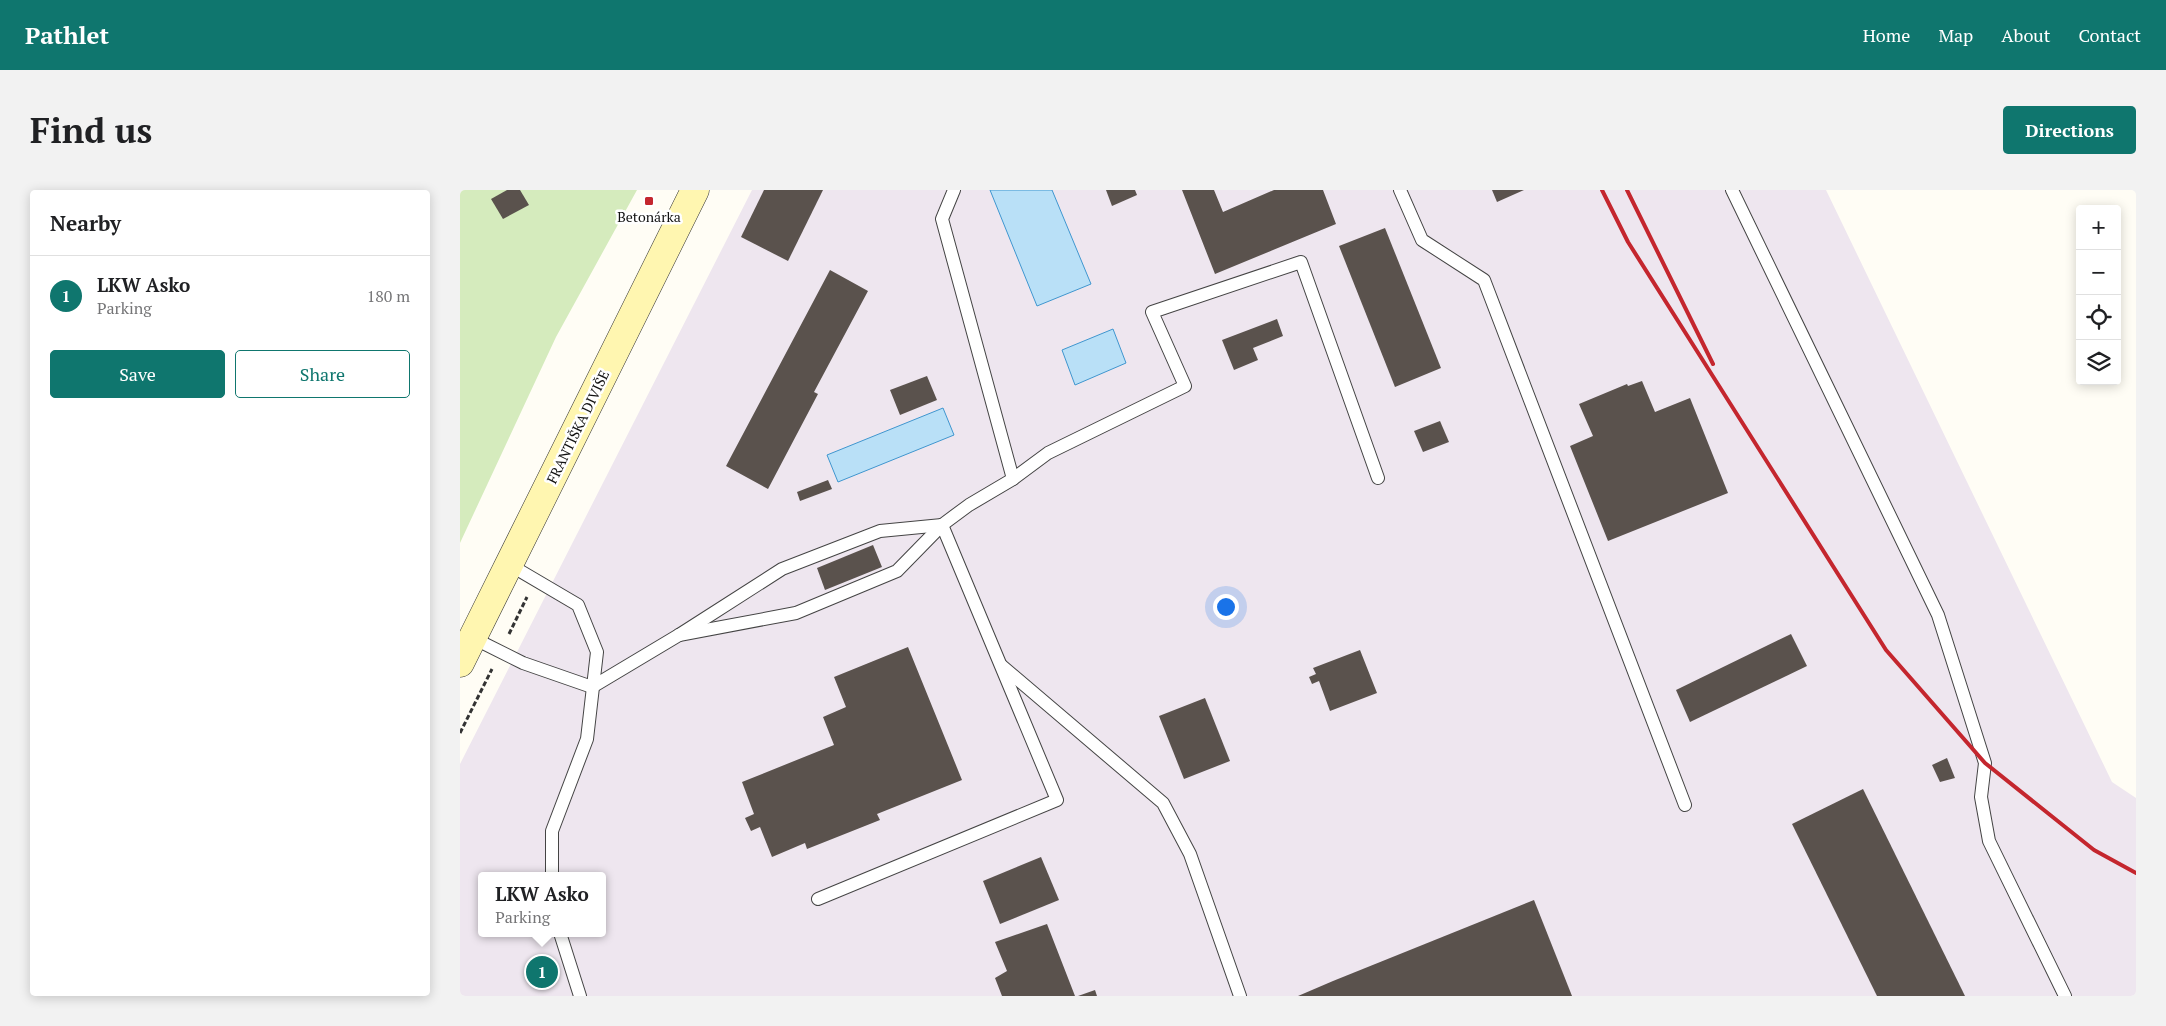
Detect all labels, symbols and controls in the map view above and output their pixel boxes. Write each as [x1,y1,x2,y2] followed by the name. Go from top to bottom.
[25,19,109,51] text: Pathlet
[1863,23,1910,47] text: Home
[1938,23,1973,47] text: Map
[2001,23,2050,47] text: About
[2078,23,2141,47] text: Contact
[2003,106,2136,154] button: Directions
[30,107,152,153] text: Find us
[643,195,655,207] marker: Betonárka
[2076,205,2121,385] map controls
[2076,205,2121,250] button: +
[617,207,681,226] place label: Betonárka
[50,209,121,237] text: Nearby
[2076,250,2121,295] button: −
[97,272,190,297] text: LKW Asko
[61,285,71,307] text: 1
[367,285,410,307] text: 180 m
[2076,295,2121,340] button: locate
[97,297,152,319] text: Parking
[2076,340,2121,385] button: layers
[50,350,225,398] button: Save
[235,350,410,398] button: Share
[542,367,613,487] street label: FRANTIŠKA DIVIŠE
[1213,594,1239,620] your location
[478,872,606,937] popup
[495,881,589,906] text: LKW Asko
[495,906,550,928] text: Parking
[526,953,558,991] pin: 1

